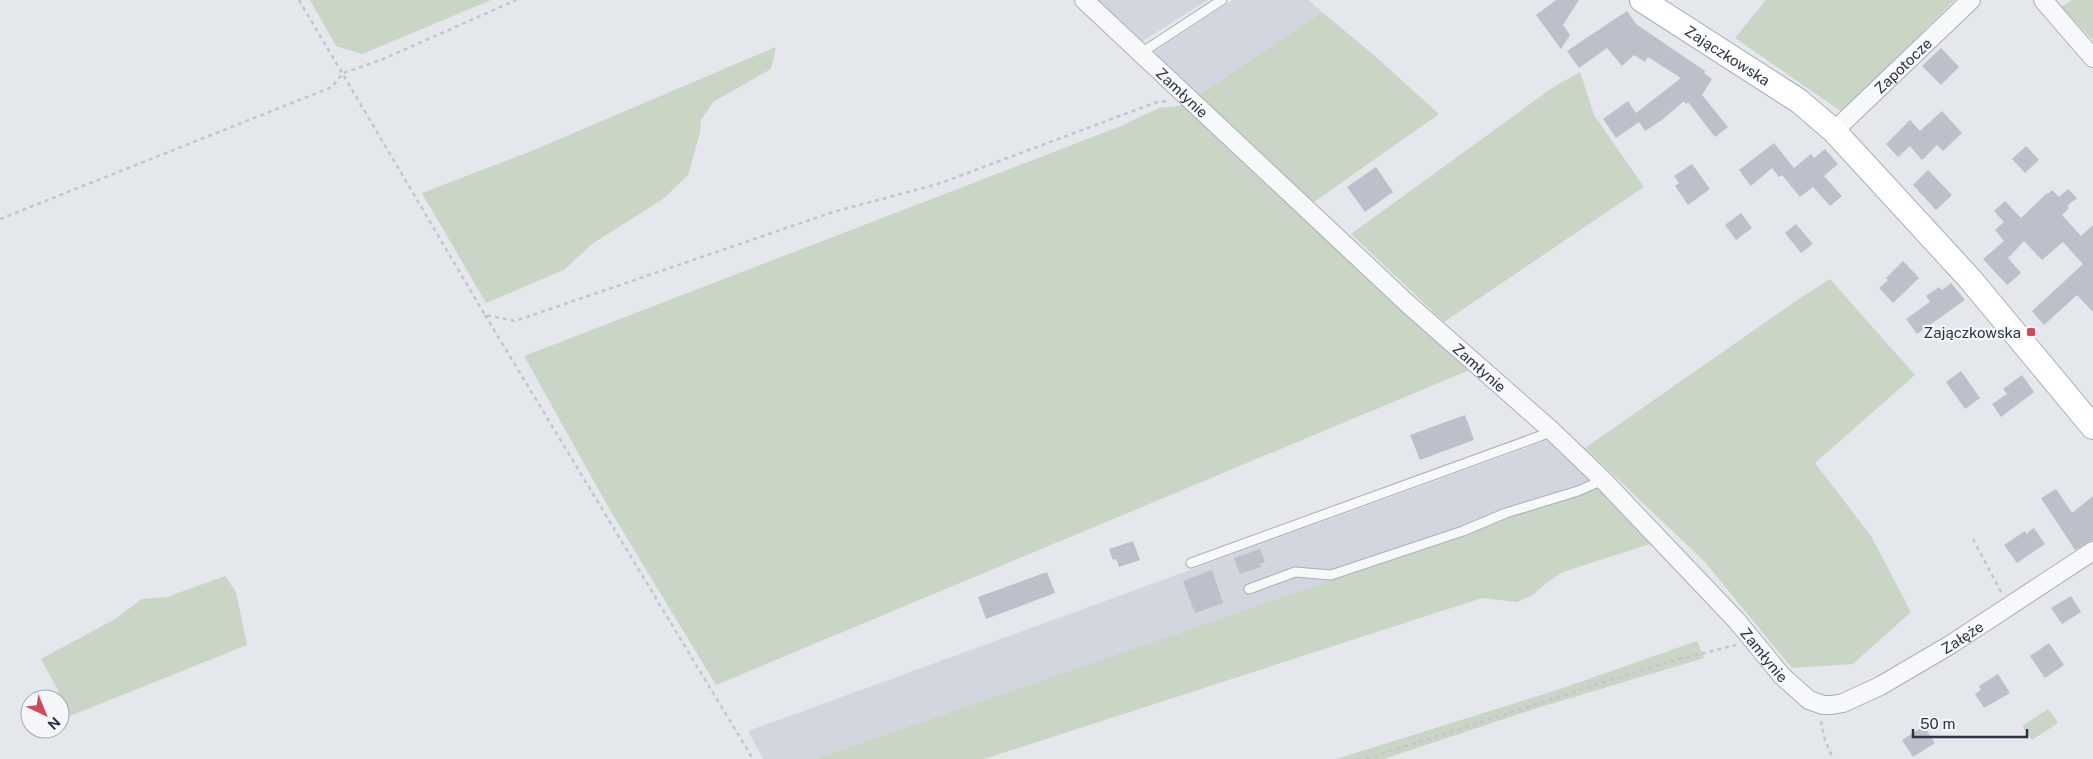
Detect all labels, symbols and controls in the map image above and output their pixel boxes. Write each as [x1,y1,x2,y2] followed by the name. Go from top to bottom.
[1682,22,1773,89] street label: Zajączkowska
[1870,34,1935,97] street label: Zapotocze
[1153,64,1212,121] street label: Zamłynie
[1924,324,2021,341] place label: Zajączkowska
[2025,326,2037,338] marker: Zajączkowska
[1450,339,1510,395] street label: Zamłynie
[1938,617,1986,657] street label: Załęże
[1737,624,1791,686] street label: Zamłynie
[20,689,70,739] north arrow
[1913,706,2027,738] scale bar
[45,714,64,733] text: N
[1920,715,1955,732] text: 50 m

